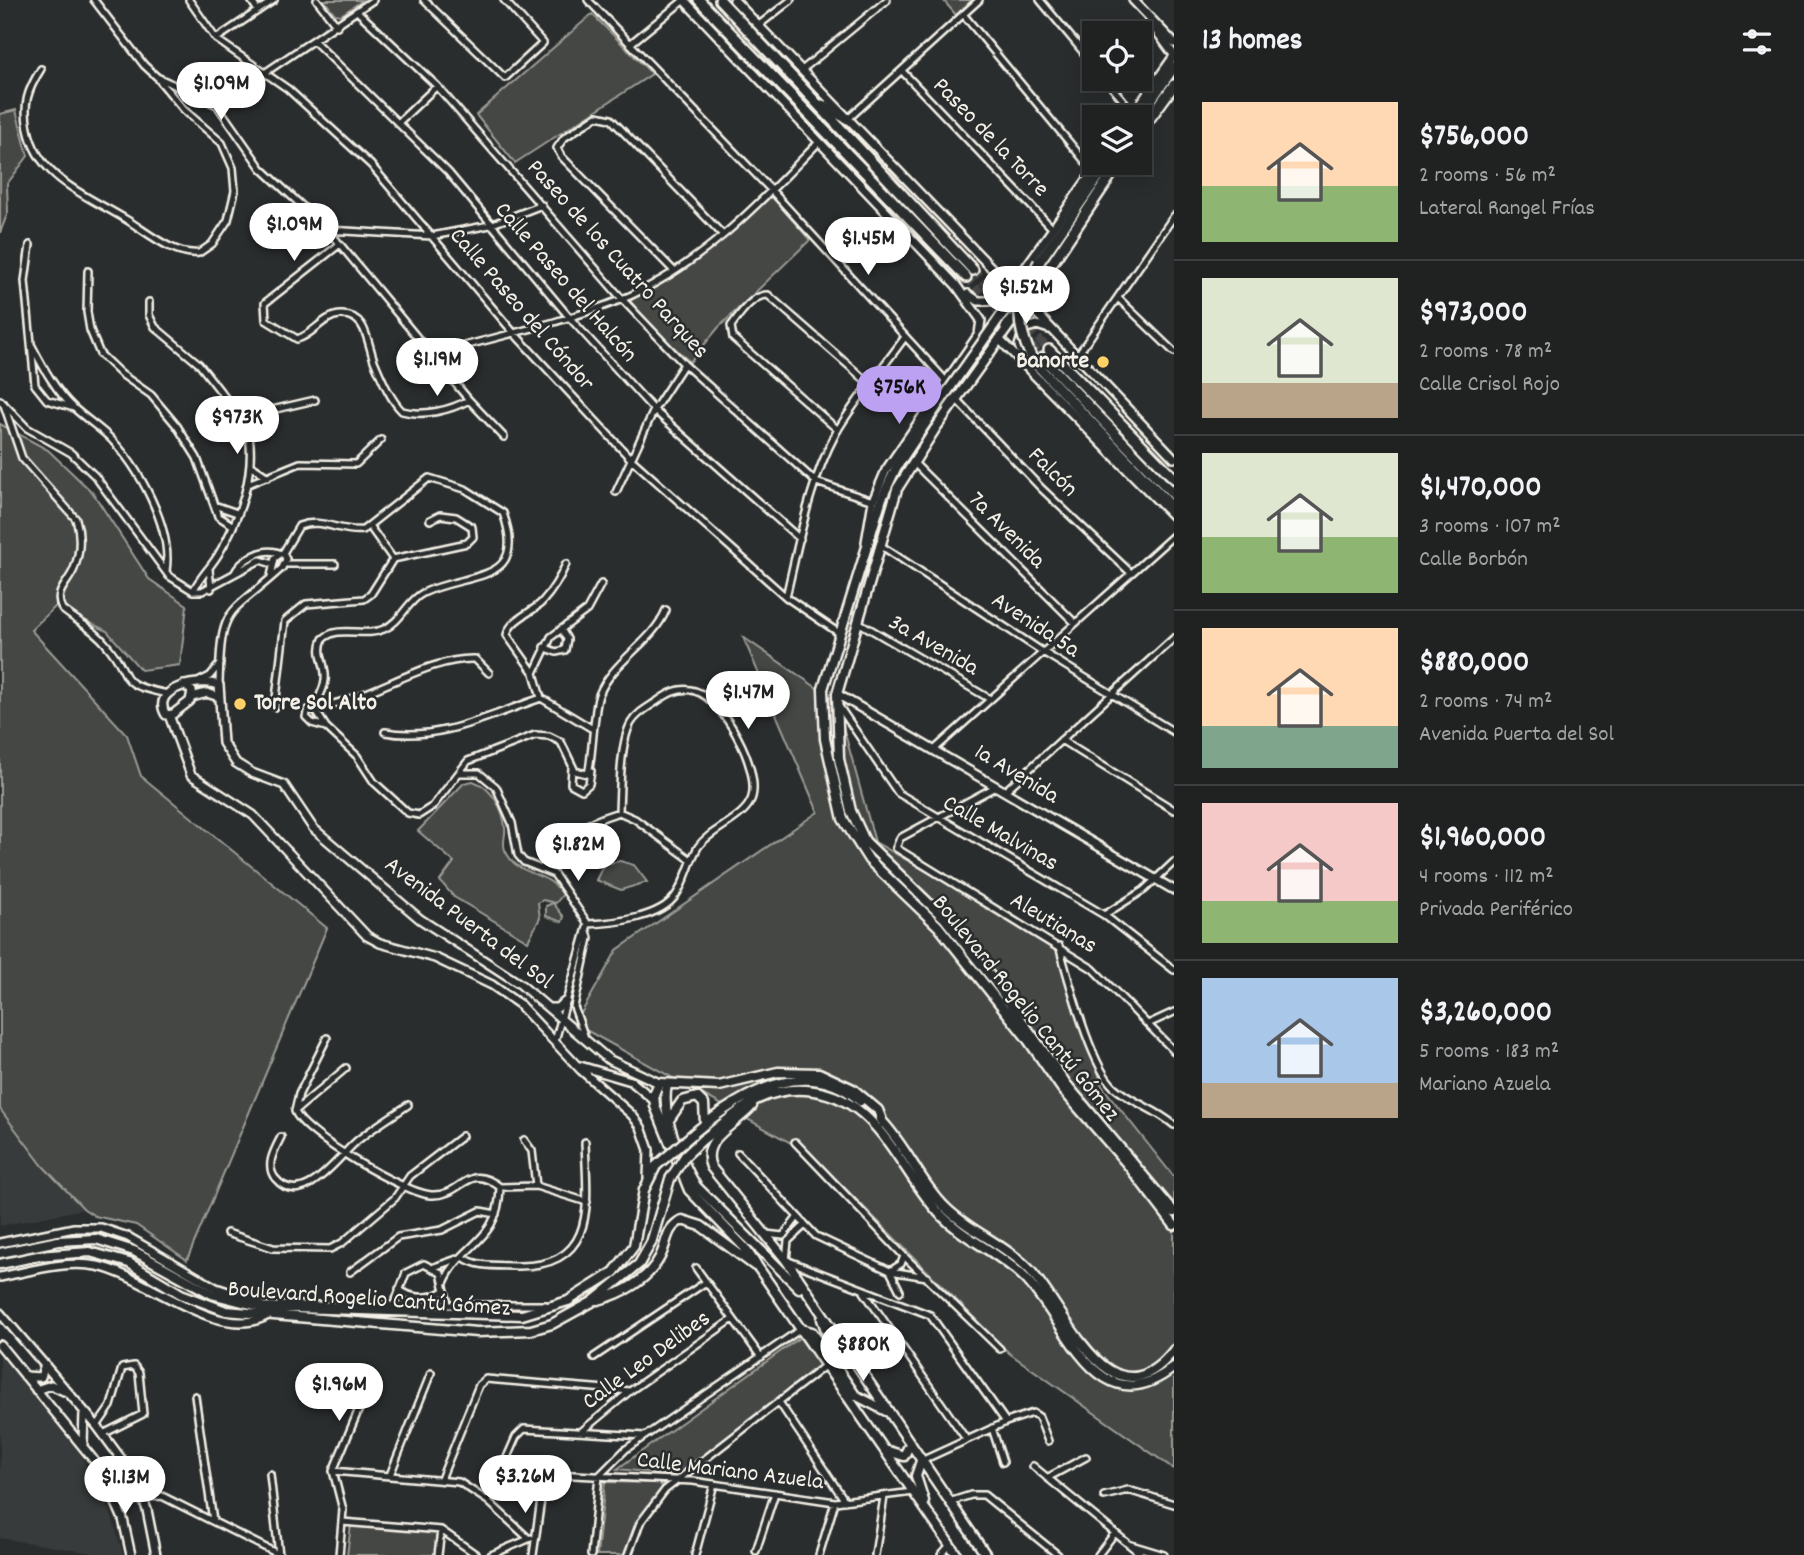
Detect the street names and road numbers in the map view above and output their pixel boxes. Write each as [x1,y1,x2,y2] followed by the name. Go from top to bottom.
[924,70,1056,206] street label: Paseo de la Torre
[518,153,716,367] street label: Paseo de los Cuatro Parques
[485,195,645,371] street label: Calle Paseo del Halcón
[440,221,602,399] street label: Calle Paseo del Cóndor
[1019,440,1085,506] street label: Falcón
[959,484,1053,578] street label: 7a Avenida
[984,585,1087,668] street label: Avenida 5a
[882,607,985,686] street label: 3a Avenida
[967,736,1066,814] street label: 1a Avenida
[936,787,1064,881] street label: Calle Malvinas
[377,849,560,999] street label: Avenida Puerta del Sol
[1003,885,1103,963] street label: Aleutianas
[923,888,1127,1130] street label: Boulevard Rogelio Cantú Gómez
[227,1273,511,1327] street label: Boulevard Rogelio Cantú Gómez
[576,1303,718,1419] street label: Calle Leo Delibes
[635,1444,826,1500] street label: Calle Mariano Azuela

